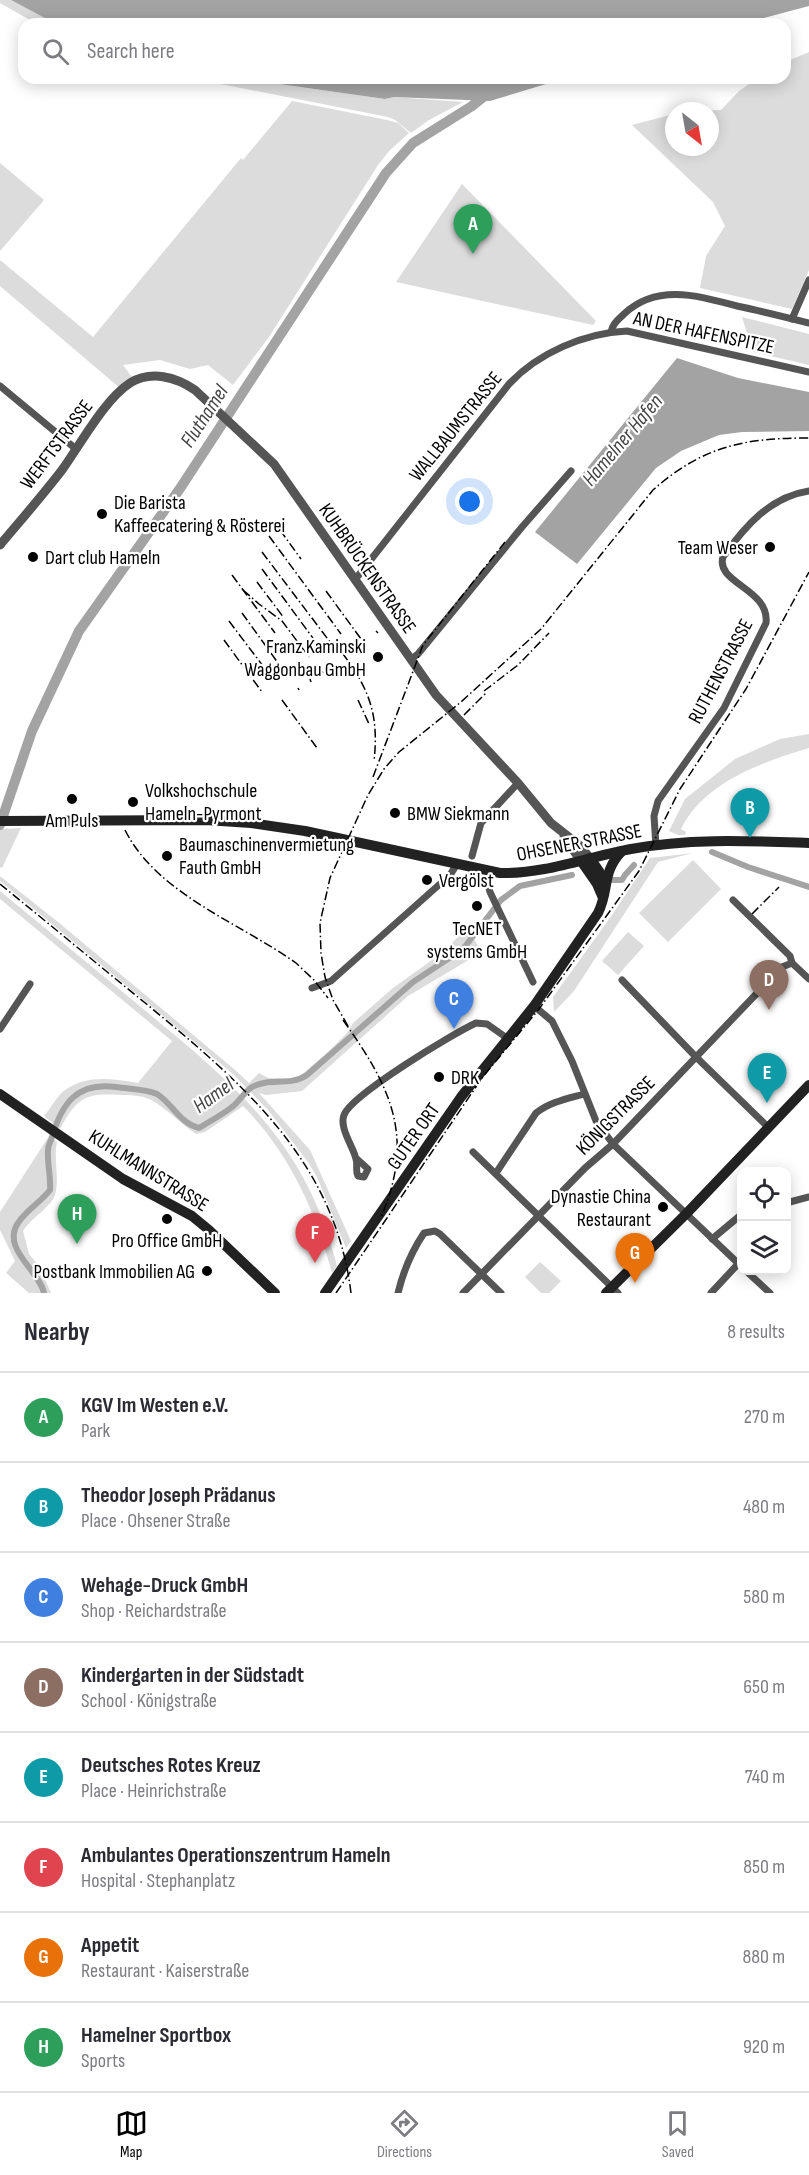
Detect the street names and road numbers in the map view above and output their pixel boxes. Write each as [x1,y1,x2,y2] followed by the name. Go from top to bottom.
[630,306,776,360] street label: AN DER HAFENSPITZE
[404,367,507,486] street label: WALLBAUMSTRASSE
[15,395,98,494] street label: WERFTSTRASSE
[313,499,421,638] street label: KUHBRÜCKENSTRASSE
[683,615,758,728] street label: RUTHENSTRASSE
[515,819,644,867] street label: OHSENER STRASSE
[571,1071,660,1160] street label: KÖNIGSTRASSE
[382,1099,445,1174] street label: GUTER ORT
[84,1124,213,1217] street label: KUHLMANNSTRASSE

